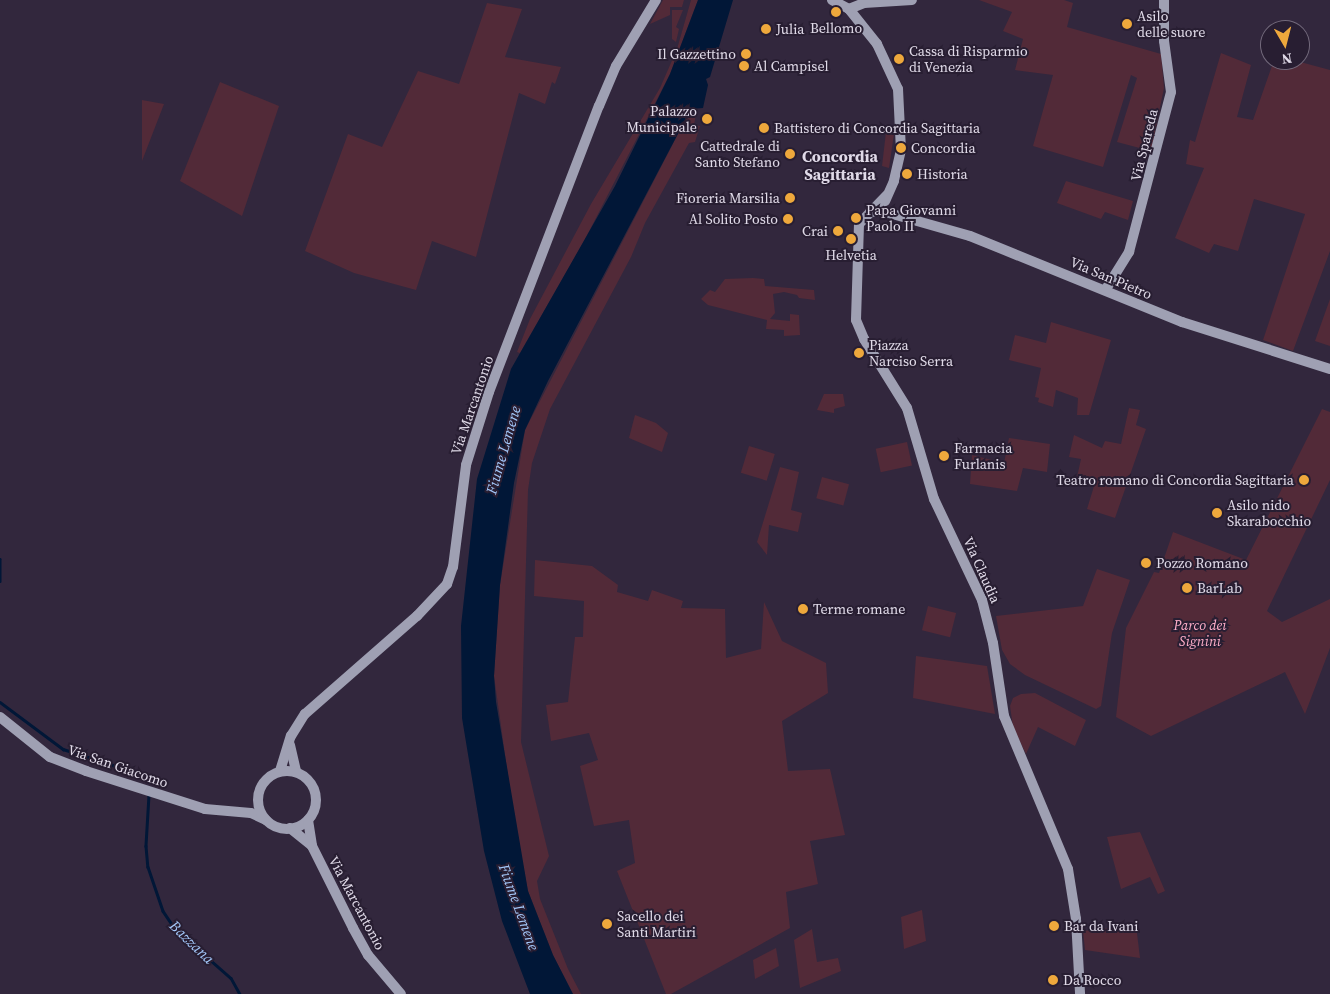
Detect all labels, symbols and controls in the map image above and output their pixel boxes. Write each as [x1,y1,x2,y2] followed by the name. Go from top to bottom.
[830,6,842,18] marker: Bellomo
[1137,8,1205,40] place label: Asilo delle suore
[1121,18,1133,30] marker: Asilo delle suore
[810,20,862,36] place label: Bellomo
[1260,20,1310,70] north arrow
[776,21,804,37] place label: Julia
[760,23,772,35] marker: Julia
[909,43,1028,75] place label: Cassa di Risparmio di Venezia
[657,46,736,62] place label: Il Gazzettino
[740,48,752,60] marker: Il Gazzettino
[1281,48,1293,69] text: N
[893,53,905,65] marker: Cassa di Risparmio di Venezia
[754,58,829,74] place label: Al Campisel
[738,60,750,72] marker: Al Campisel
[626,103,697,136] place label: Palazzo Municipale
[1127,107,1161,183] street label: Via Spareda
[701,113,713,125] marker: Palazzo Municipale
[774,120,980,136] place label: Battistero di Concordia Sagittaria
[758,122,770,134] marker: Battistero di Concordia Sagittaria
[695,138,780,170] place label: Cattedrale di Santo Stefano
[911,140,976,156] place label: Concordia
[895,142,907,154] marker: Concordia
[802,146,878,184] district label: Concordia Sagittaria
[784,148,796,160] marker: Cattedrale di Santo Stefano
[917,166,968,182] place label: Historia
[901,168,913,180] marker: Historia
[676,190,780,206] place label: Fioreria Marsilia
[784,192,796,204] marker: Fioreria Marsilia
[866,202,956,234] place label: Papa Giovanni Paolo II
[689,211,778,227] place label: Al Solito Posto
[850,212,862,224] marker: Papa Giovanni Paolo II
[782,213,794,225] marker: Al Solito Posto
[802,223,828,239] place label: Crai
[832,225,844,237] marker: Crai
[845,233,857,245] marker: Helvetia
[825,247,877,263] place label: Helvetia
[1068,253,1154,303] street label: Via San Pietro
[869,337,953,370] place label: Piazza Narciso Serra
[853,347,865,359] marker: Piazza Narciso Serra
[447,353,497,457] street label: Via Marcantonio
[482,404,524,496] water label: Fiume Lemene
[954,440,1012,472] place label: Farmacia Furlanis
[938,450,950,462] marker: Farmacia Furlanis
[1056,472,1294,488] place label: Teatro romano di Concordia Sagittaria
[1298,474,1310,486] marker: Teatro romano di Concordia Sagittaria
[1227,497,1311,530] place label: Asilo nido Skarabocchio
[1211,507,1223,519] marker: Asilo nido Skarabocchio
[960,534,1004,606] street label: Via Claudia
[1156,555,1248,571] place label: Pozzo Romano
[1140,557,1152,569] marker: Pozzo Romano
[1197,580,1242,596] place label: BarLab
[1181,582,1193,594] marker: BarLab
[813,601,905,617] place label: Terme romane
[797,603,809,615] marker: Terme romane
[1173,617,1227,650] park label: Parco dei Signini
[66,741,170,791] street label: Via San Giacomo
[325,853,389,953] street label: Via Marcantonio
[495,861,543,953] water label: Fiume Lemene
[617,908,696,940] place label: Sacello dei Santi Martiri
[166,916,218,968] water label: Bazzana
[601,918,613,930] marker: Sacello dei Santi Martiri
[1064,918,1138,934] place label: Bar da Ivani
[1048,920,1060,932] marker: Bar da Ivani
[1063,972,1121,988] place label: Da Rocco
[1047,974,1059,986] marker: Da Rocco

